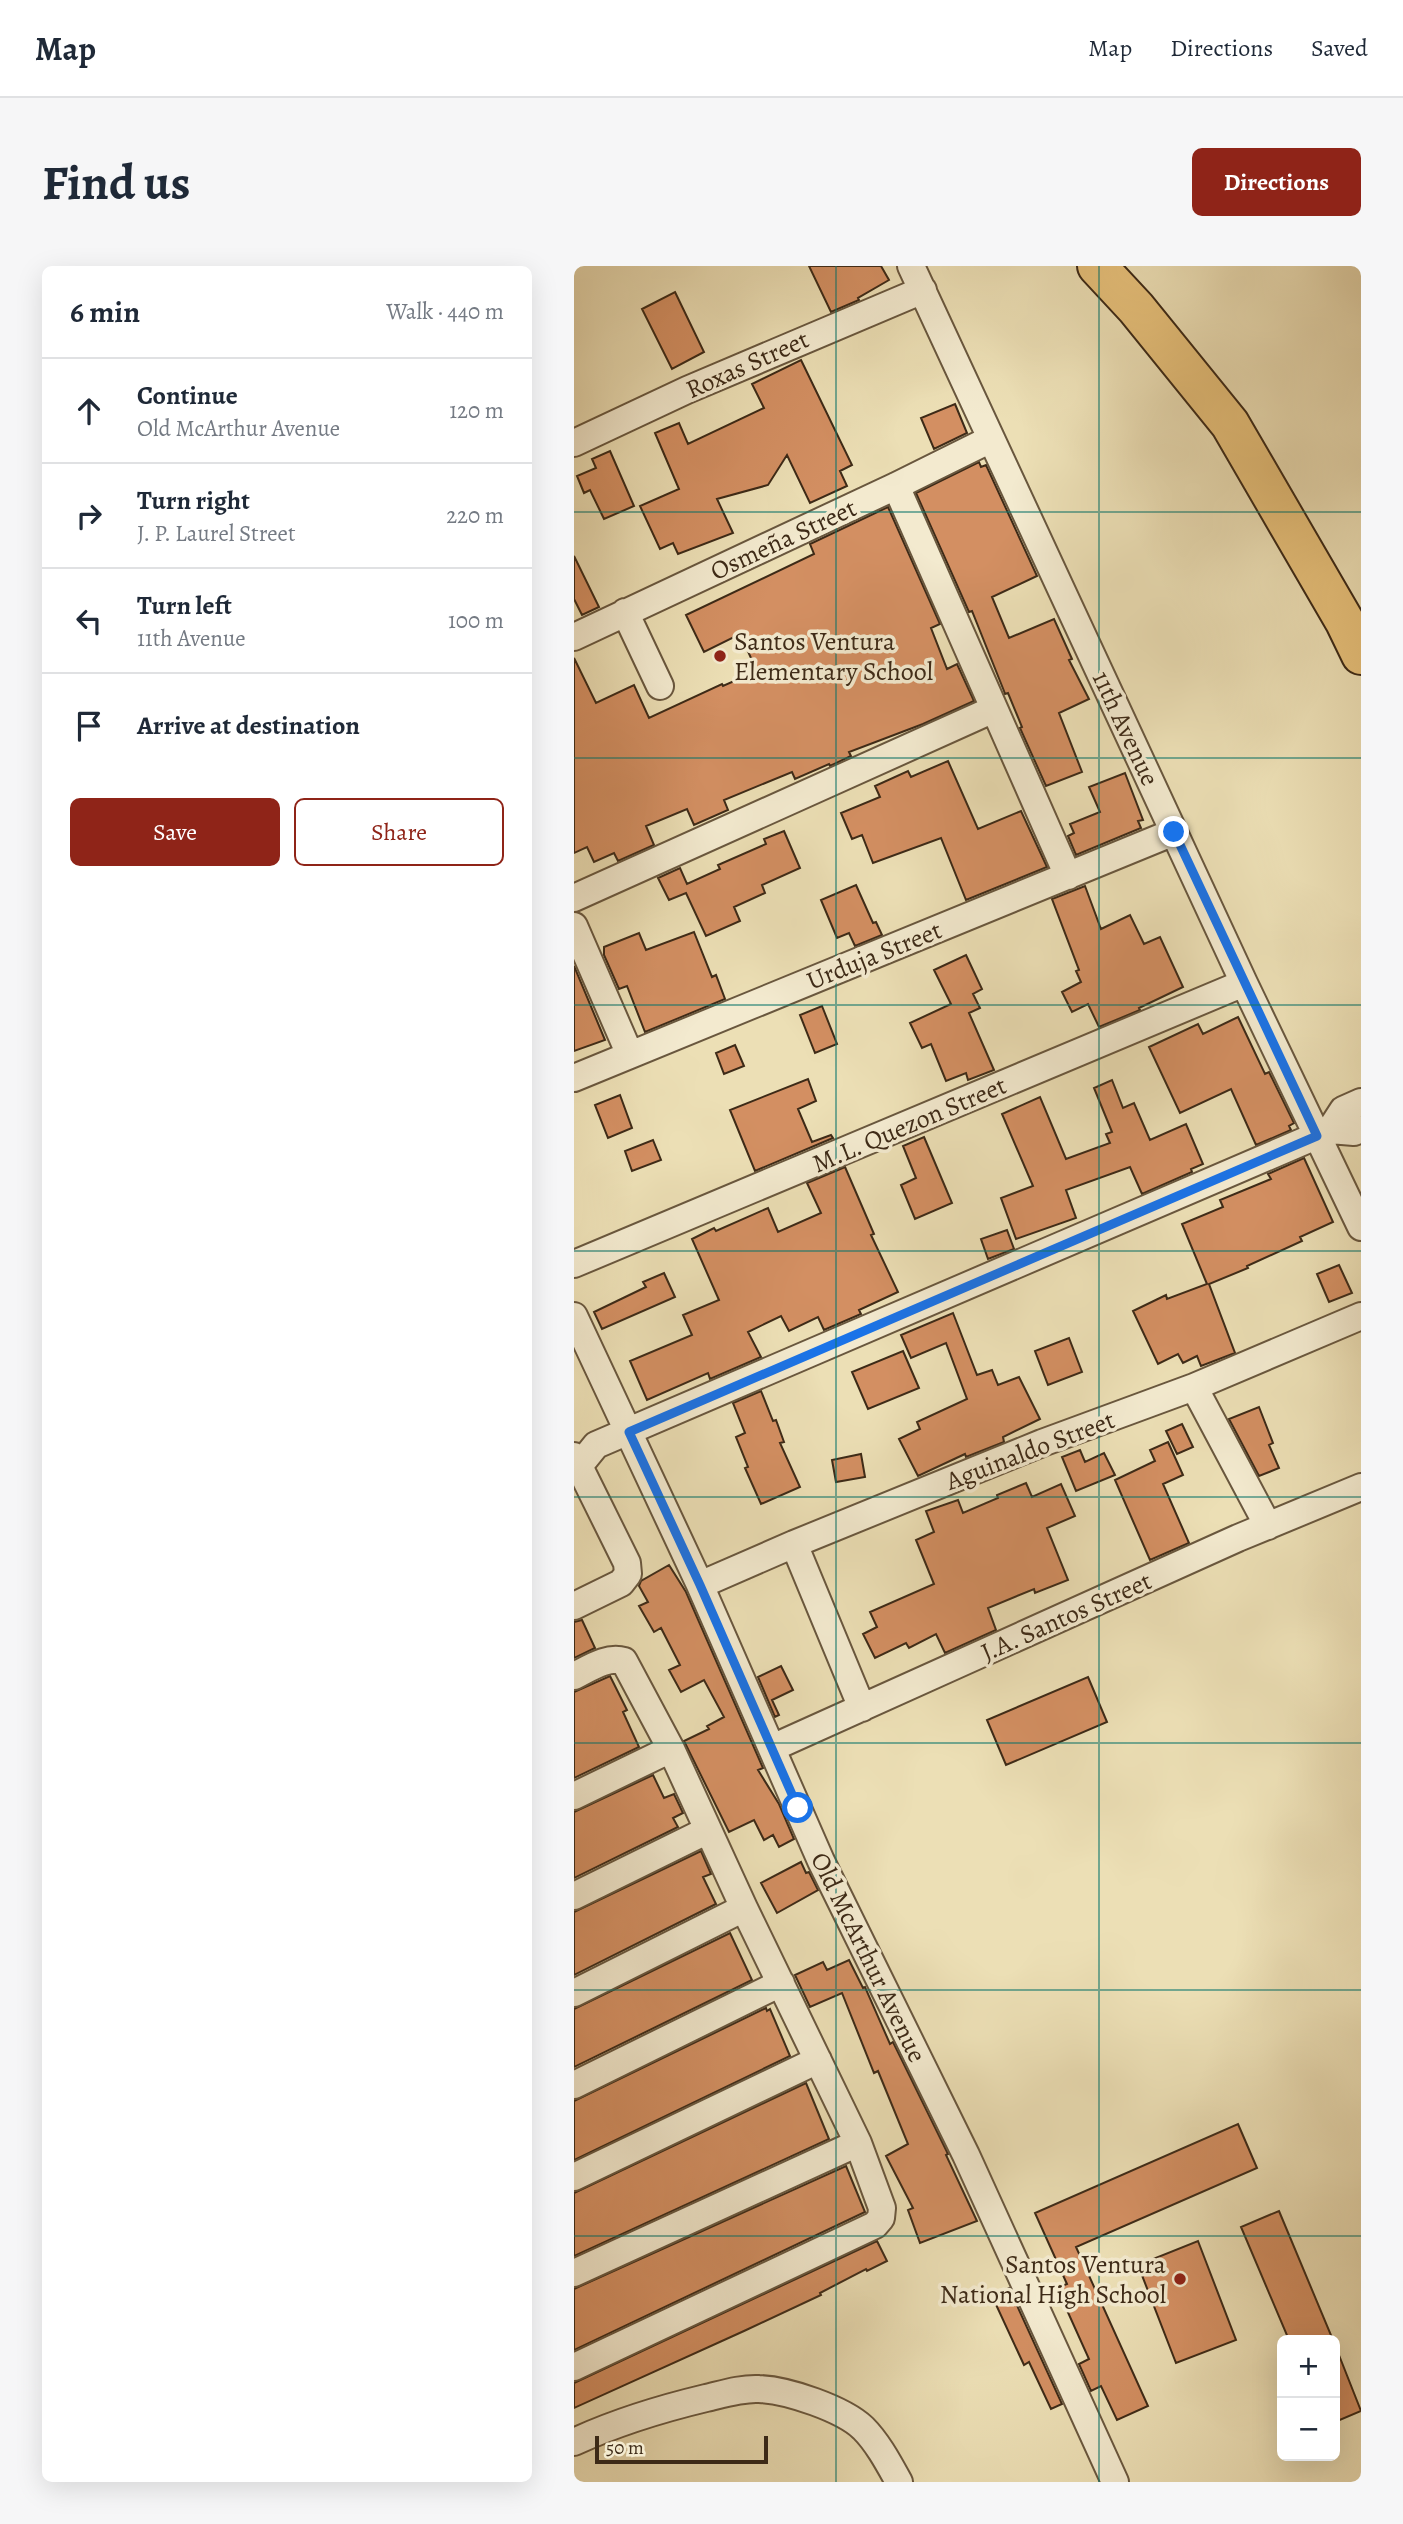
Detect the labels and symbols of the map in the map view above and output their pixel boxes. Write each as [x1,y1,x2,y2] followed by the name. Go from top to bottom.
[680,322,815,407] street label: Roxas Street
[704,490,862,589] street label: Osmeña Street
[734,624,933,689] place label: Santos Ventura Elementary School
[712,648,728,664] marker: Santos Ventura Elementary School
[1084,665,1167,791] street label: 11th Avenue
[1158,816,1189,847] route end
[802,912,947,998] street label: Urduja Street
[807,1068,1012,1181] street label: M.L. Quezon Street
[940,1402,1120,1499] street label: Aguinaldo Street
[975,1563,1157,1670] street label: J.A. Santos Street
[782,1792,813,1823] route start
[802,1846,935,2068] street label: Old McArthur Avenue
[940,2247,1166,2312] place label: Santos Ventura National High School
[1172,2271,1188,2287] marker: Santos Ventura National High School
[595,2433,768,2465] scale bar

